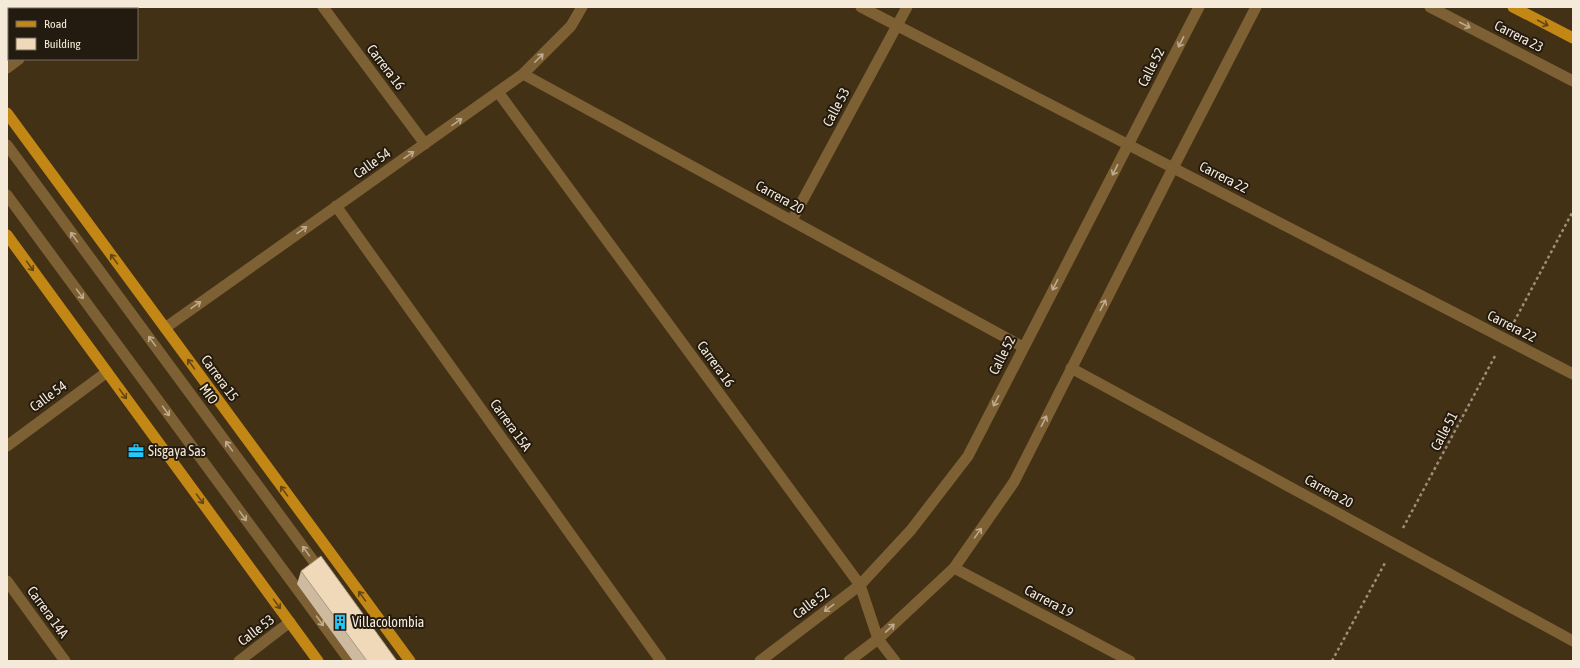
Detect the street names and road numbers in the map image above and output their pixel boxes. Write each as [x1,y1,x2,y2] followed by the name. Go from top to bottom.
[1492,17,1546,55] street label: Carrera 23
[364,41,409,93] street label: Carrera 16
[1134,45,1168,89] street label: Calle 52
[819,85,853,129] street label: Calle 53
[350,144,394,181] street label: Calle 54
[1197,158,1251,196] street label: Carrera 22
[753,177,807,217] street label: Carrera 20
[1485,307,1539,345] street label: Carrera 22
[985,333,1019,377] street label: Calle 52
[694,338,738,390] street label: Carrera 16
[198,352,242,404] street label: Carrera 15
[26,377,70,415] street label: Calle 54
[196,381,222,407] street label: MIO
[487,396,535,454] street label: Carrera 15A
[1427,409,1461,453] street label: Calle 51
[1302,471,1356,511] street label: Carrera 20
[1022,582,1076,620] street label: Carrera 19
[24,583,72,641] street label: Carrera 14A
[790,584,832,622] street label: Calle 52
[235,611,277,649] street label: Calle 53

